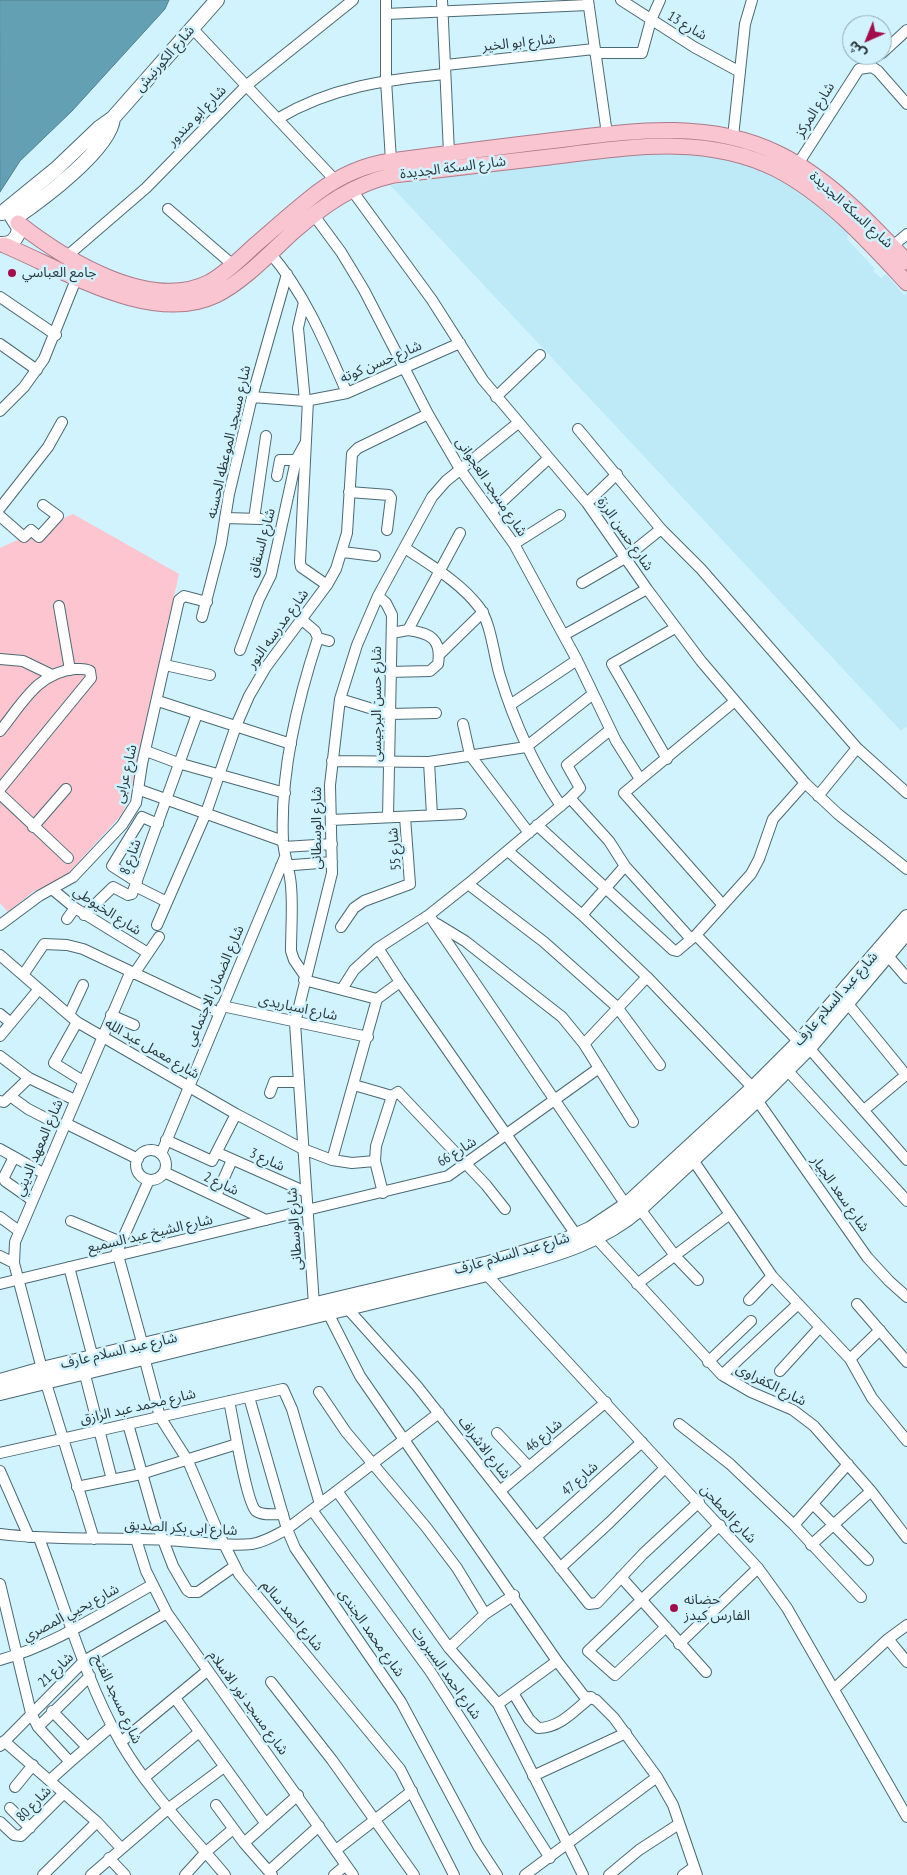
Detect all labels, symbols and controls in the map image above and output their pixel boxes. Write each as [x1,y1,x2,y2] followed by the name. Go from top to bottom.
[664,8,710,44] street label: شارع 13
[842,15,892,65] north arrow
[132,22,198,96] street label: شارع الكورنيش
[482,31,556,55] street label: شارع ابو الخير
[844,37,870,63] text: ش
[792,79,838,141] street label: شارع المركز
[164,82,230,150] street label: شارع ابو مندور
[399,153,507,183] street label: شارع السكة الجديدة
[806,168,896,252] street label: شارع السكة الجديدة
[22,265,96,281] place label: جامع العباسي
[6,267,18,279] marker: جامع العباسي
[338,337,424,387] street label: شارع حسن كوته
[203,364,255,520] street label: شارع مسجد الموعظه الحسنه
[452,434,530,540] street label: شارع مسجد العجوانى
[593,494,657,574] street label: شارع حسن الرزة
[245,507,279,579] street label: شارع السقاق
[244,586,312,672] street label: شارع مدرسه النور
[369,646,385,762] street label: شارع حسن البرجيسى
[111,743,141,805] street label: شارع عرابى
[309,787,325,869] street label: شارع الوسطانى
[385,827,405,871] street label: شارع 55
[117,837,145,877] street label: شارع 8
[70,883,144,939] street label: شارع الخيوطي
[182,923,248,1049] street label: شارع الضمان الاجتماعي
[791,949,881,1049] street label: شارع عبد السلام عارف
[257,991,339,1025] street label: شارع اسباريدى
[102,1015,202,1083] street label: شارع معمل عبد الله
[11,1097,67,1199] street label: شارع المعهد الديني
[434,1134,480,1170] street label: شارع 66
[247,1145,287,1175] street label: شارع 3
[808,1153,872,1235] street label: شارع سعد الجيار
[201,1169,241,1199] street label: شارع 2
[284,1187,306,1271] street label: شارع الوسطانى
[86,1211,214,1257] street label: شارع الشيخ عبد السميع
[452,1230,572,1278] street label: شارع عبد السلام عارف
[59,1329,179,1373] street label: شارع عبد السلام عارف
[733,1360,809,1410] street label: شارع الكفراوى
[78,1386,198,1428] street label: شارع محمد عبد الرازق
[454,1413,514,1483] street label: شارع الاشراف
[522,1416,566,1456] street label: شارع 46
[558,1458,602,1500] street label: شارع 47
[696,1481,760,1547] street label: شارع المطحن
[124,1517,238,1539] street label: شارع ابى بكر الصديق
[258,1577,326,1655] street label: شارع احمد سالم
[20,1581,122,1645] street label: شارع يحيي المصري
[334,1586,408,1680] street label: شارع محمد الجندى
[684,1592,750,1624] place label: حضانه الفارس كيدز
[668,1602,680,1614] marker: حضانه الفارس كيدز
[408,1623,484,1723] street label: شارع احمد السبروت
[204,1648,292,1758] street label: شارع مسجد نور الاسلام
[35,1649,77,1691] street label: شارع 21
[89,1651,145,1747] street label: شارع مسجد الفتح
[13,1783,55,1825] street label: شارع 80

